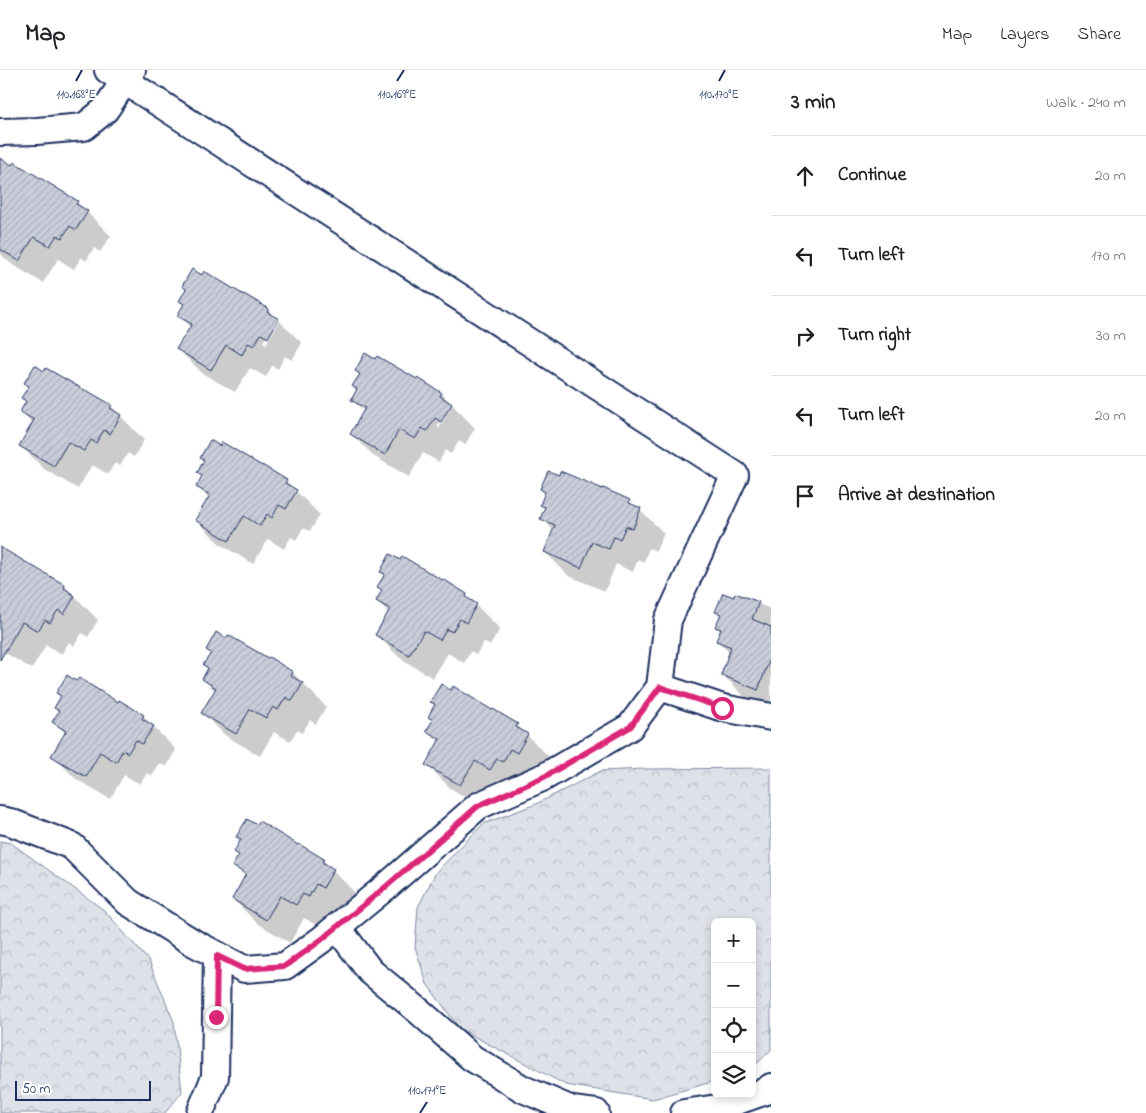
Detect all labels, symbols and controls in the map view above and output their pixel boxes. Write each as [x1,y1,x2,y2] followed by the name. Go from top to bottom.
[25,17,66,52] text: Map
[942,22,972,48] text: Map
[1000,22,1050,48] text: Layers
[1078,22,1121,48] text: Share
[56,86,96,104] text: 110.168°E
[378,86,416,104] text: 110.169°E
[699,86,739,104] text: 110.170°E
[791,88,835,118] text: 3 min
[1046,91,1126,115] text: Walk · 240 m
[791,162,819,190] icon: ahead
[838,162,906,189] text: Continue
[1095,164,1126,188] text: 20 m
[791,242,819,270] icon: left
[838,242,905,269] text: Turn left
[1091,244,1126,268] text: 170 m
[791,322,819,350] icon: right
[838,322,911,349] text: Turn right
[1096,324,1126,348] text: 30 m
[791,402,819,430] icon: left
[838,402,905,429] text: Turn left
[1095,404,1126,428] text: 20 m
[791,482,819,510] icon: arrive
[838,482,995,509] text: Arrive at destination
[711,697,734,720] route start
[711,918,756,1098] map controls
[711,918,756,963] button: +
[711,963,756,1008] button: −
[205,1006,228,1029] route end
[711,1008,756,1053] button: locate
[711,1053,756,1098] button: layers
[15,1078,151,1101] scale bar
[22,1079,50,1100] text: 50 m
[408,1082,446,1100] text: 110.171°E

